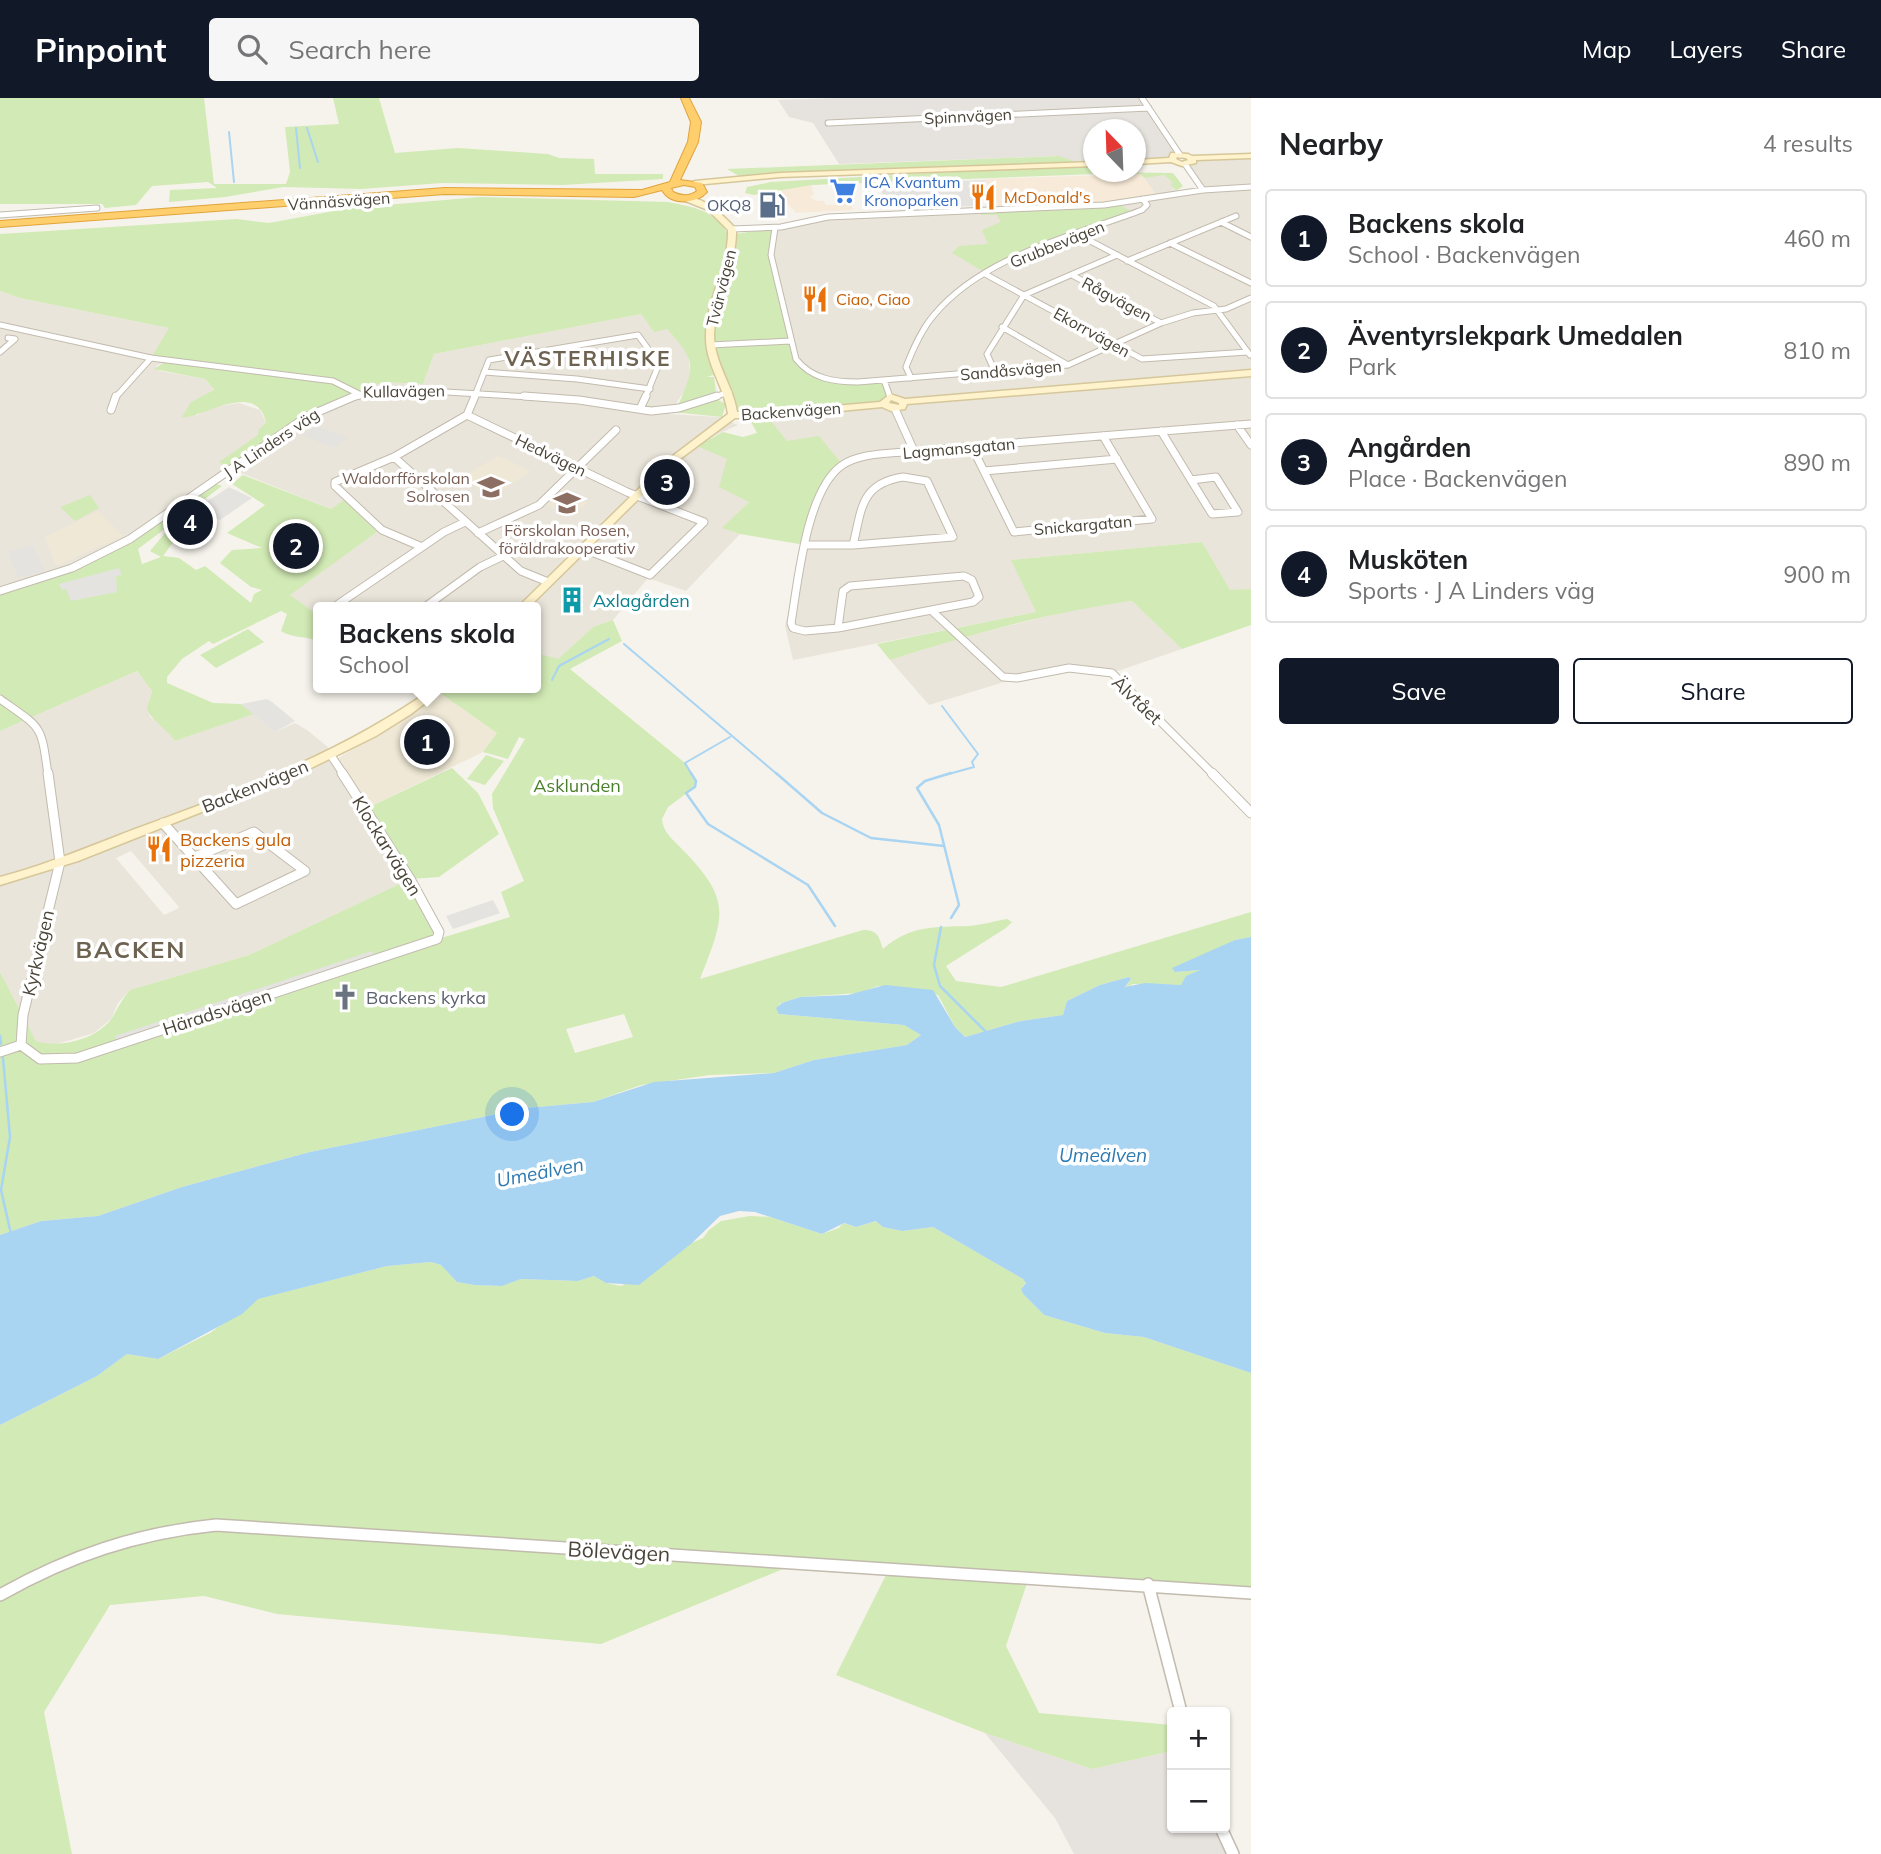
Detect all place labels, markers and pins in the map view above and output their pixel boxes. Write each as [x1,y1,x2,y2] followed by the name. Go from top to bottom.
[864,172,961,210] place label: ICA Kvantum Kronoparken
[828,176,858,206] supermarket icon: ICA Kvantum Kronoparken
[968,182,998,212] restaurant icon: McDonald's
[1004,187,1091,207] place label: McDonald's
[757,190,787,220] fuel station icon: OKQ8
[707,195,751,215] place label: OKQ8
[800,284,830,314] restaurant icon: Ciao, Ciao
[836,289,910,309] place label: Ciao, Ciao
[644,456,690,508] pin: 3
[342,468,470,506] place label: Waldorfförskolan Solrosen
[476,472,506,502] school or university icon: Waldorfförskolan Solrosen
[552,488,582,518] school or university icon: Förskolan Rosen, föräldrakooperativ
[167,496,213,548] pin: 4
[273,520,319,572] pin: 2
[499,520,636,558] place label: Förskolan Rosen, föräldrakooperativ
[557,585,587,615] building icon: Axlagården
[593,589,690,612] place label: Axlagården
[404,716,450,768] pin: 1
[180,828,291,872] place label: Backens gula pizzeria
[144,834,174,864] restaurant icon: Backens gula pizzeria
[330,982,360,1012] church icon: Backens kyrka
[366,986,486,1009] place label: Backens kyrka

